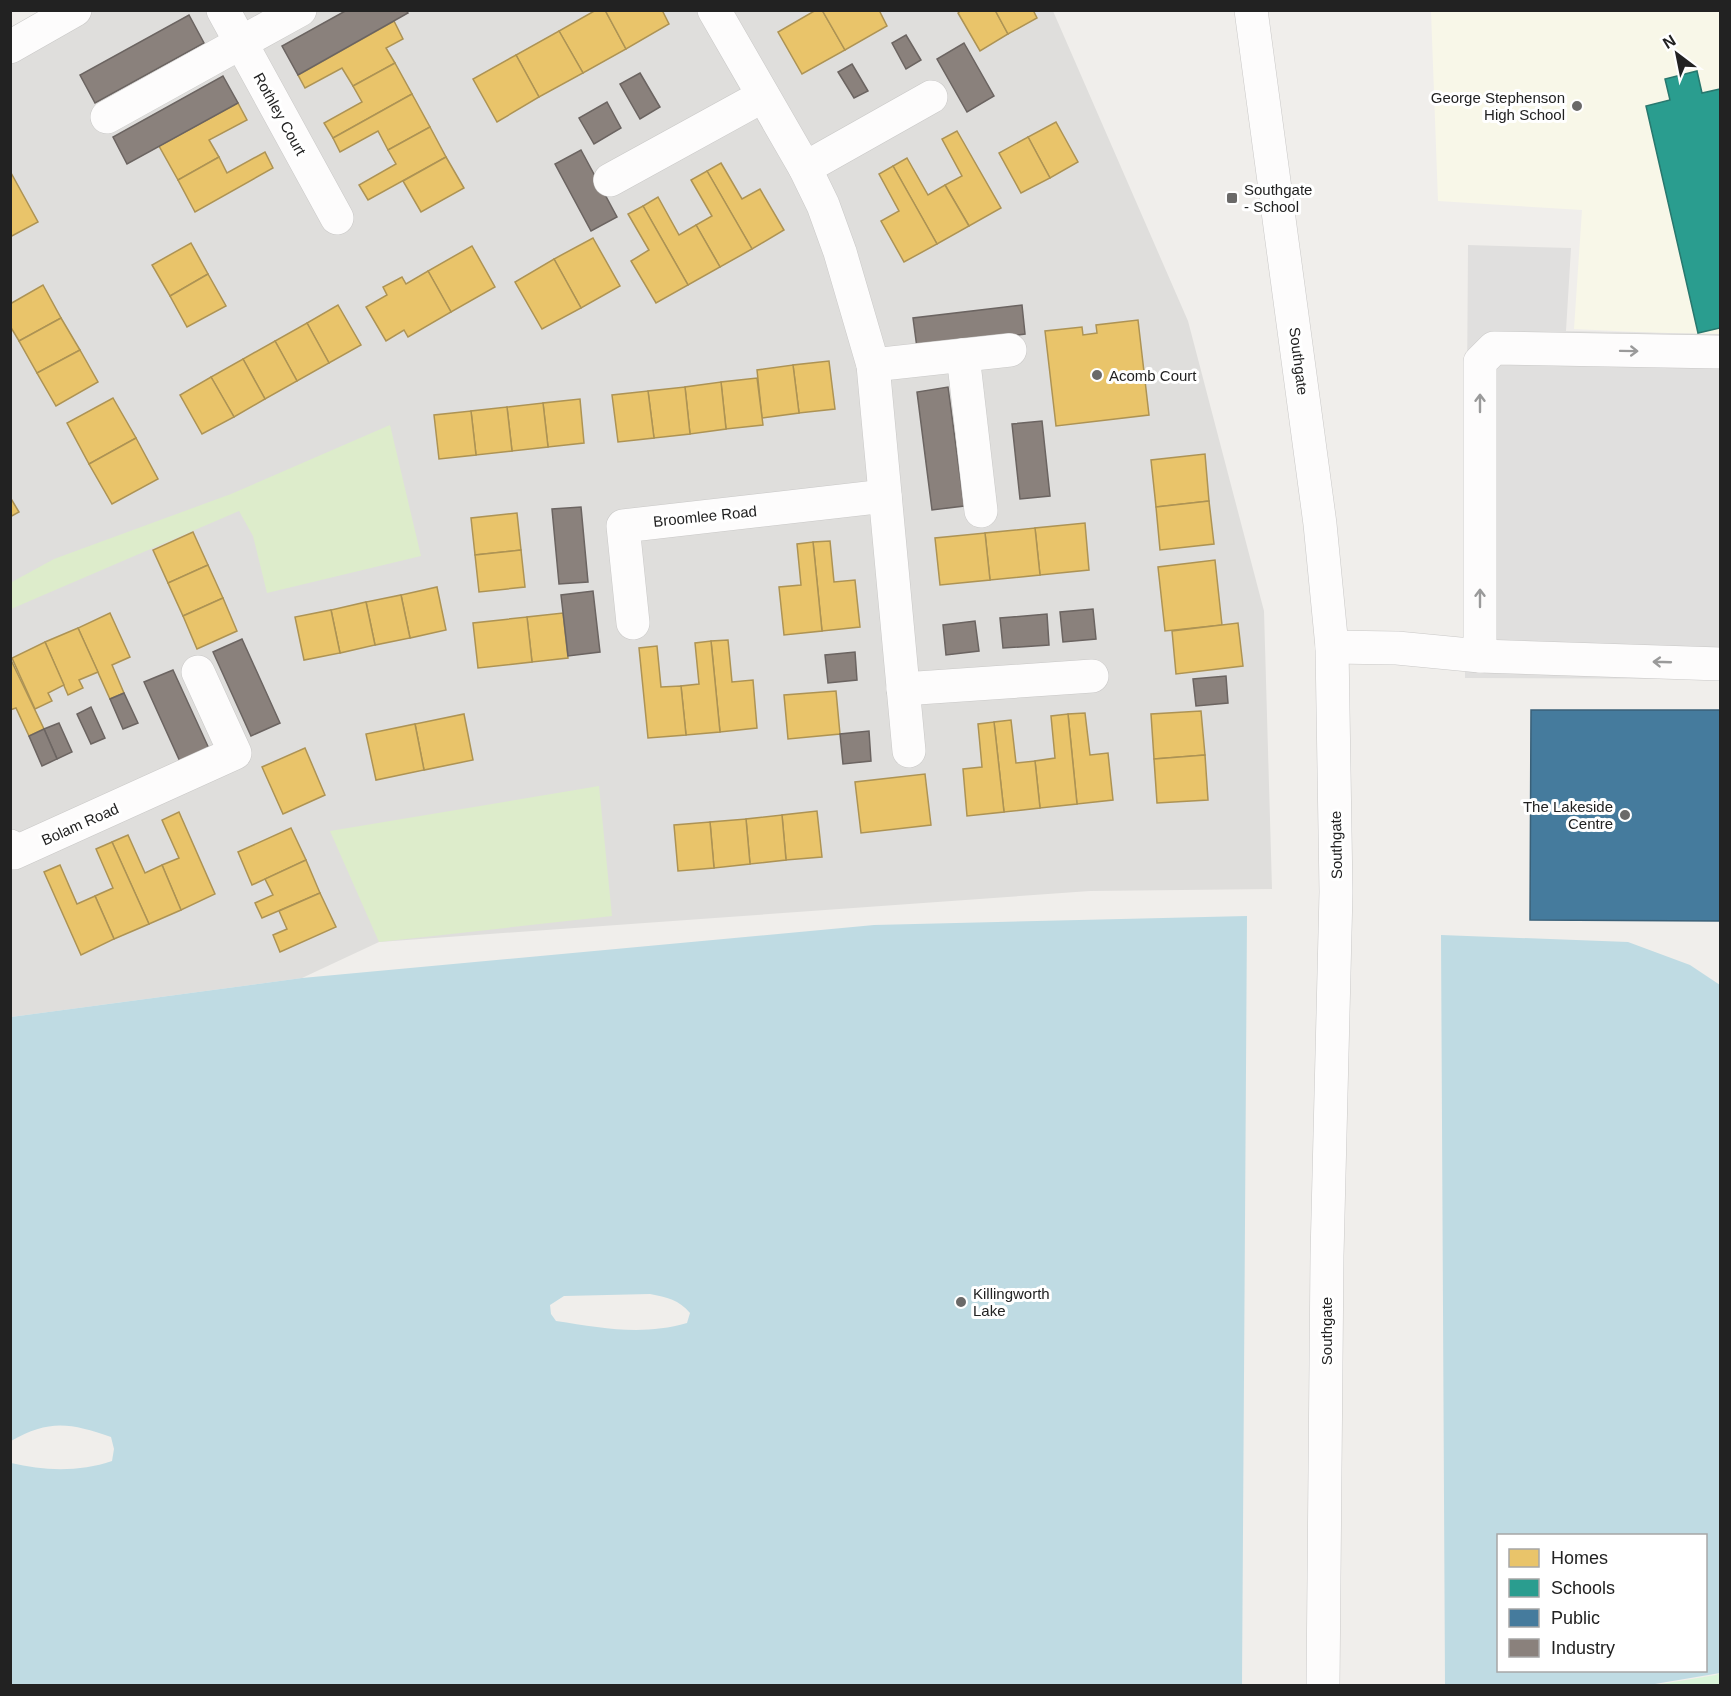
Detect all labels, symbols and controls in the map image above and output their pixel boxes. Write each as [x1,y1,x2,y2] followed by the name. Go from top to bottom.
[1647,24,1707,84] north arrow
[1660,31,1679,52] text: N
[250,70,310,159] street label: Rothley Court
[1431,89,1565,123] place label: George Stephenson High School
[1570,99,1584,113] marker: George Stephenson High School
[1244,181,1312,215] place label: Southgate - School
[1225,191,1239,205] marker: Southgate - School
[1286,326,1312,396] street label: Southgate
[1618,345,1638,357] one-way arrow
[1109,367,1197,384] place label: Acomb Court
[1090,368,1104,382] marker: Acomb Court
[1474,393,1486,413] one-way arrow
[652,502,758,530] street label: Broomlee Road
[1474,588,1486,608] one-way arrow
[1653,656,1673,667] one-way arrow
[1523,798,1613,832] place label: The Lakeside Centre
[39,799,121,849] street label: Bolam Road
[1618,808,1632,822] marker: The Lakeside Centre
[1327,811,1345,879] street label: Southgate
[973,1285,1050,1319] place label: Killingworth Lake
[954,1295,968,1309] marker: Killingworth Lake
[1318,1297,1335,1365] street label: Southgate
[1497,1534,1707,1672] legend
[1551,1548,1608,1568] text: Homes
[1551,1578,1615,1598] text: Schools
[1551,1608,1600,1628] text: Public
[1551,1638,1615,1658] text: Industry

